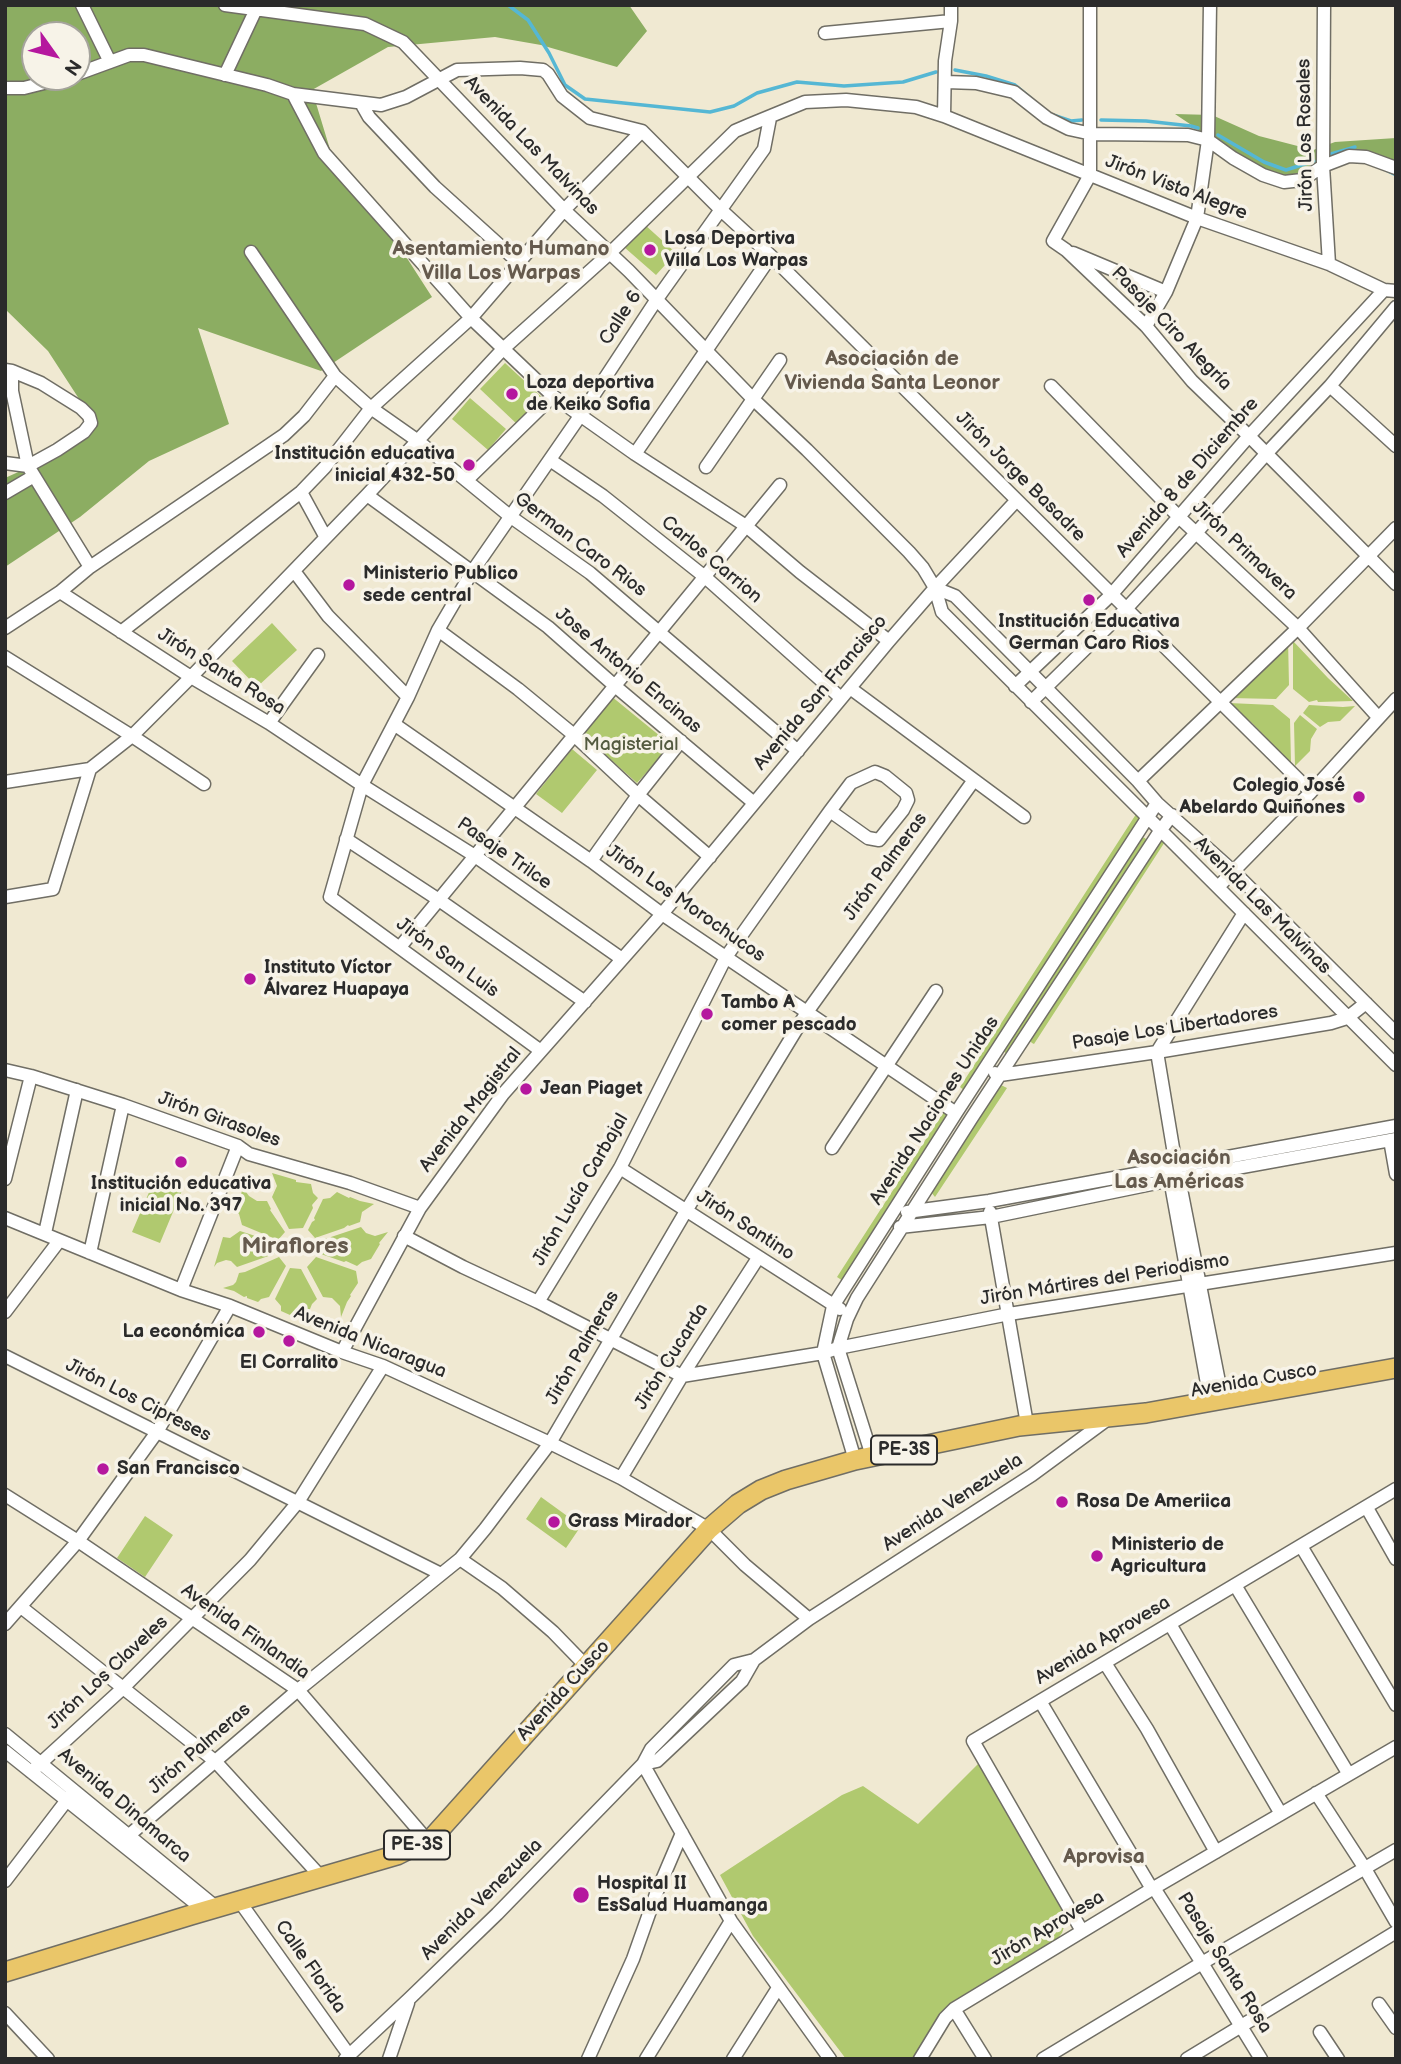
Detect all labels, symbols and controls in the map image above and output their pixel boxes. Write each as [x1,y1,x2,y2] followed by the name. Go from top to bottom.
[21,21,91,91] north arrow
[59,55,86,79] text: N
[1293,58,1319,212] street label: Jirón Los Rosales
[459,72,603,220] street label: Avenida Las Malvinas
[1102,150,1250,226] street label: Jirón Vista Alegre
[664,228,808,272] place label: Losa Deportiva Villa Los Warpas
[392,237,610,287] district label: Asentamiento Humano Villa Los Warpas
[642,242,658,258] marker: Losa Deportiva Villa Los Warpas
[1106,262,1236,396] street label: Pasaje Ciro Alegría
[595,286,647,350] street label: Calle 6
[784,347,1000,397] district label: Asociación de Vivienda Santa Leonor
[526,372,654,416] place label: Loza deportiva de Keiko Sofia
[504,386,520,402] marker: Loza deportiva de Keiko Sofia
[1112,393,1264,563] street label: Avenida 8 de Diciembre
[950,407,1090,547] street label: Jirón Jorge Basadre
[274,443,455,487] place label: Institución educativa inicial 432-50
[461,457,477,473] marker: Institución educativa inicial 432-50
[509,488,651,602] street label: German Caro Rios
[1187,497,1301,605] street label: Jirón Primavera
[656,511,766,609] street label: Carlos Carrion
[363,563,518,607] place label: Ministerio Publico sede central
[341,577,357,593] marker: Ministerio Publico sede central
[1081,592,1097,608] marker: Institución Educativa German Caro Rios
[550,603,706,739] street label: Jose Antonio Encinas
[749,611,893,775] street label: Avenida San Francisco
[998,611,1180,655] place label: Institución Educativa German Caro Rios
[153,624,289,720] street label: Jirón Santa Rosa
[584,734,678,756] park label: Magisterial
[1179,775,1345,819] place label: Colegio José Abelardo Quiñones
[1351,789,1367,805] marker: Colegio José Abelardo Quiñones
[839,809,933,925] street label: Jirón Palmeras
[452,813,556,895] street label: Pasaje Trilce
[1189,833,1335,979] street label: Avenida Las Malvinas
[601,840,769,968] street label: Jirón Los Morochucos
[391,913,503,1003] street label: Jirón San Luis
[264,957,409,1001] place label: Instituto Víctor Álvarez Huapaya
[242,971,258,987] marker: Instituto Víctor Álvarez Huapaya
[721,992,856,1036] place label: Tambo A comer pescado
[1071,1000,1279,1056] street label: Pasaje Los Libertadores
[699,1006,715,1022] marker: Tambo A comer pescado
[865,1012,1005,1210] street label: Avenida Naciones Unidas
[415,1043,527,1177] street label: Avenida Magistral
[540,1078,643,1100] place label: Jean Piaget
[518,1081,534,1097] marker: Jean Piaget
[155,1087,283,1153] street label: Jirón Girasoles
[528,1110,634,1270] street label: Jirón Lucía Carbajal
[1114,1146,1244,1196] district label: Asociación Las Américas
[173,1154,189,1170] marker: Institución educativa inicial No. 397
[91,1173,271,1217] place label: Institución educativa inicial No. 397
[692,1186,798,1266] street label: Jirón Santino
[242,1233,348,1261] district label: Miraflores
[979,1249,1231,1311] street label: Jirón Mártires del Periodismo
[541,1287,625,1409] street label: Jirón Palmeras
[630,1300,714,1414] street label: Jirón Cucarda
[290,1302,450,1384] street label: Avenida Nicaragua
[123,1321,245,1343] place label: La económica
[251,1324,267,1340] marker: La económica
[281,1333,297,1349] marker: El Corralito
[240,1352,338,1374] place label: El Corralito
[61,1354,215,1448] street label: Jirón Los Cipreses
[1189,1359,1319,1403] street label: Avenida Cusco
[871,1436,937,1464] road number: PE-3S
[879,1449,1027,1557] street label: Avenida Venezuela
[117,1458,240,1480] place label: San Francisco
[95,1461,111,1477] marker: San Francisco
[1076,1491,1231,1513] place label: Rosa De Ameriica
[1054,1494,1070,1510] marker: Rosa De Ameriica
[568,1511,692,1533] place label: Grass Mirador
[546,1514,562,1530] marker: Grass Mirador
[1111,1534,1224,1578] place label: Ministerio de Agricultura
[1089,1548,1105,1564] marker: Ministerio de Agricultura
[176,1579,314,1685] street label: Avenida Finlandia
[1031,1592,1175,1690] street label: Avenida Aprovesa
[43,1611,173,1735] street label: Jirón Los Claveles
[513,1636,615,1746] street label: Avenida Cusco
[144,1699,256,1799] street label: Jirón Palmeras
[53,1744,195,1868] street label: Avenida Dinamarca
[384,1830,450,1859] road number: PE-3S
[416,1834,548,1966] street label: Avenida Venezuela
[1063,1845,1145,1871] district label: Aprovisa
[597,1873,768,1917] place label: Hospital II EsSalud Huamanga
[571,1885,591,1905] marker: Hospital II EsSalud Huamanga
[987,1886,1109,1972] street label: Jirón Aprovesa
[1172,1888,1276,2038] street label: Pasaje Santa Rosa
[270,1916,350,2018] street label: Calle Florida

